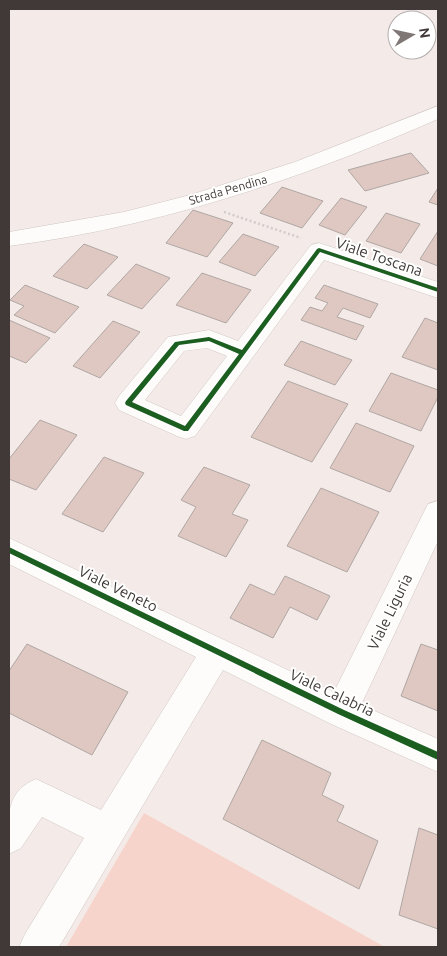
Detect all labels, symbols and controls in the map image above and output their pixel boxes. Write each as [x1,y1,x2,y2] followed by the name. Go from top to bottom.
[387,10,437,60] north arrow
[416,27,434,39] text: N
[187,172,269,207] street label: Strada Pendina
[333,234,425,279] street label: Viale Toscana
[76,562,160,615] street label: Viale Veneto
[364,571,415,653] street label: Viale Liguria
[287,666,377,720] street label: Viale Calabria

